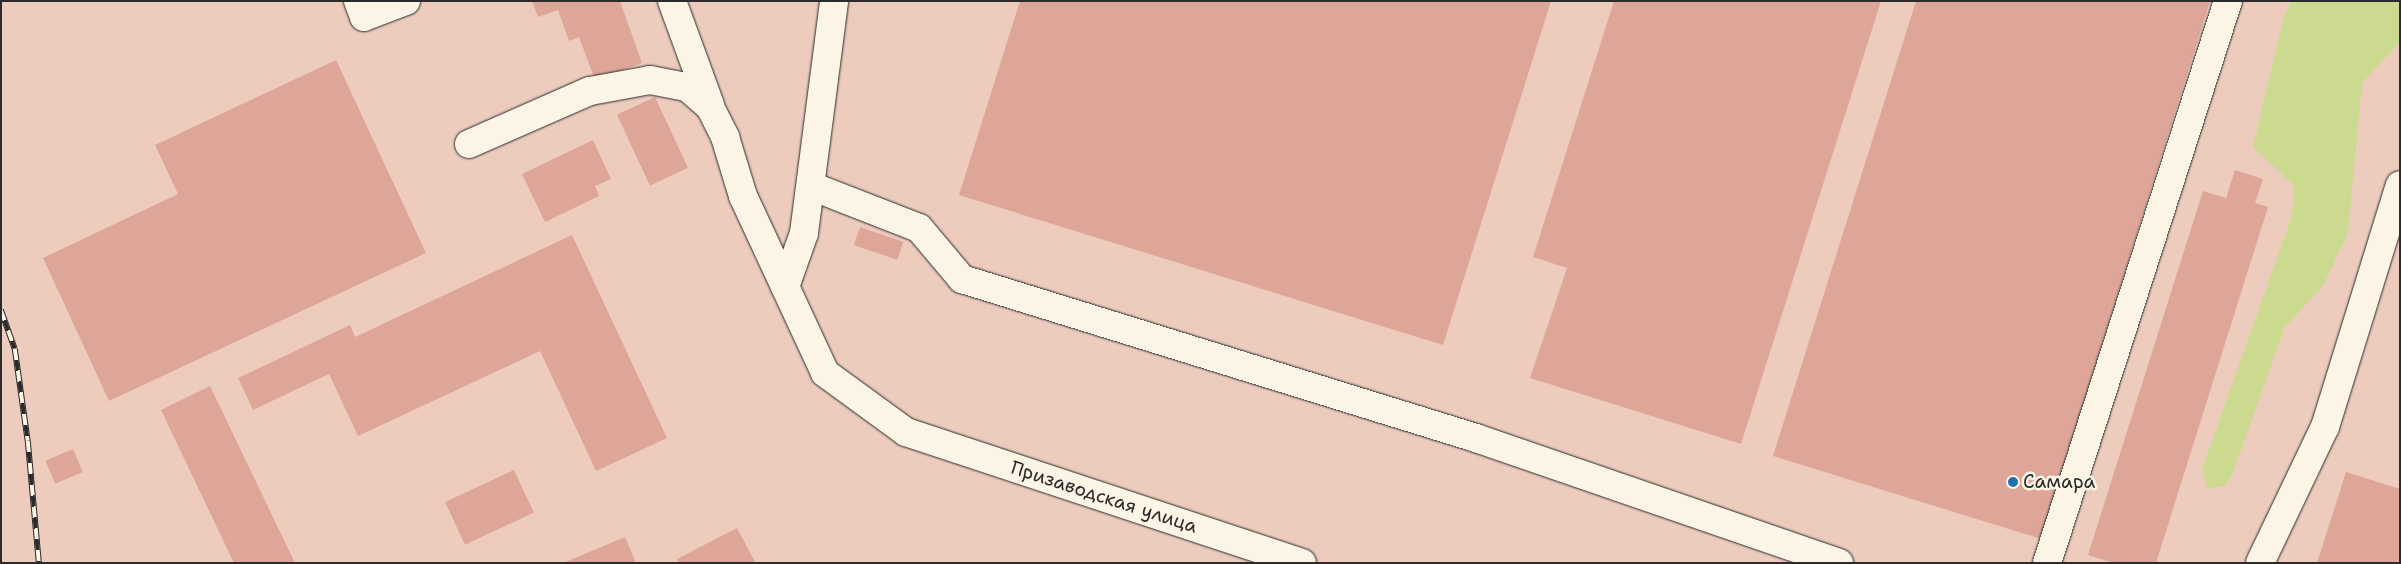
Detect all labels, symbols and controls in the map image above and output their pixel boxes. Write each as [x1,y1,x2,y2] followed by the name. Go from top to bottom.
[1008,456,1200,538] street label: Призаводская улица
[2023,471,2095,493] place label: Самара
[2007,476,2019,488] marker: Самара

